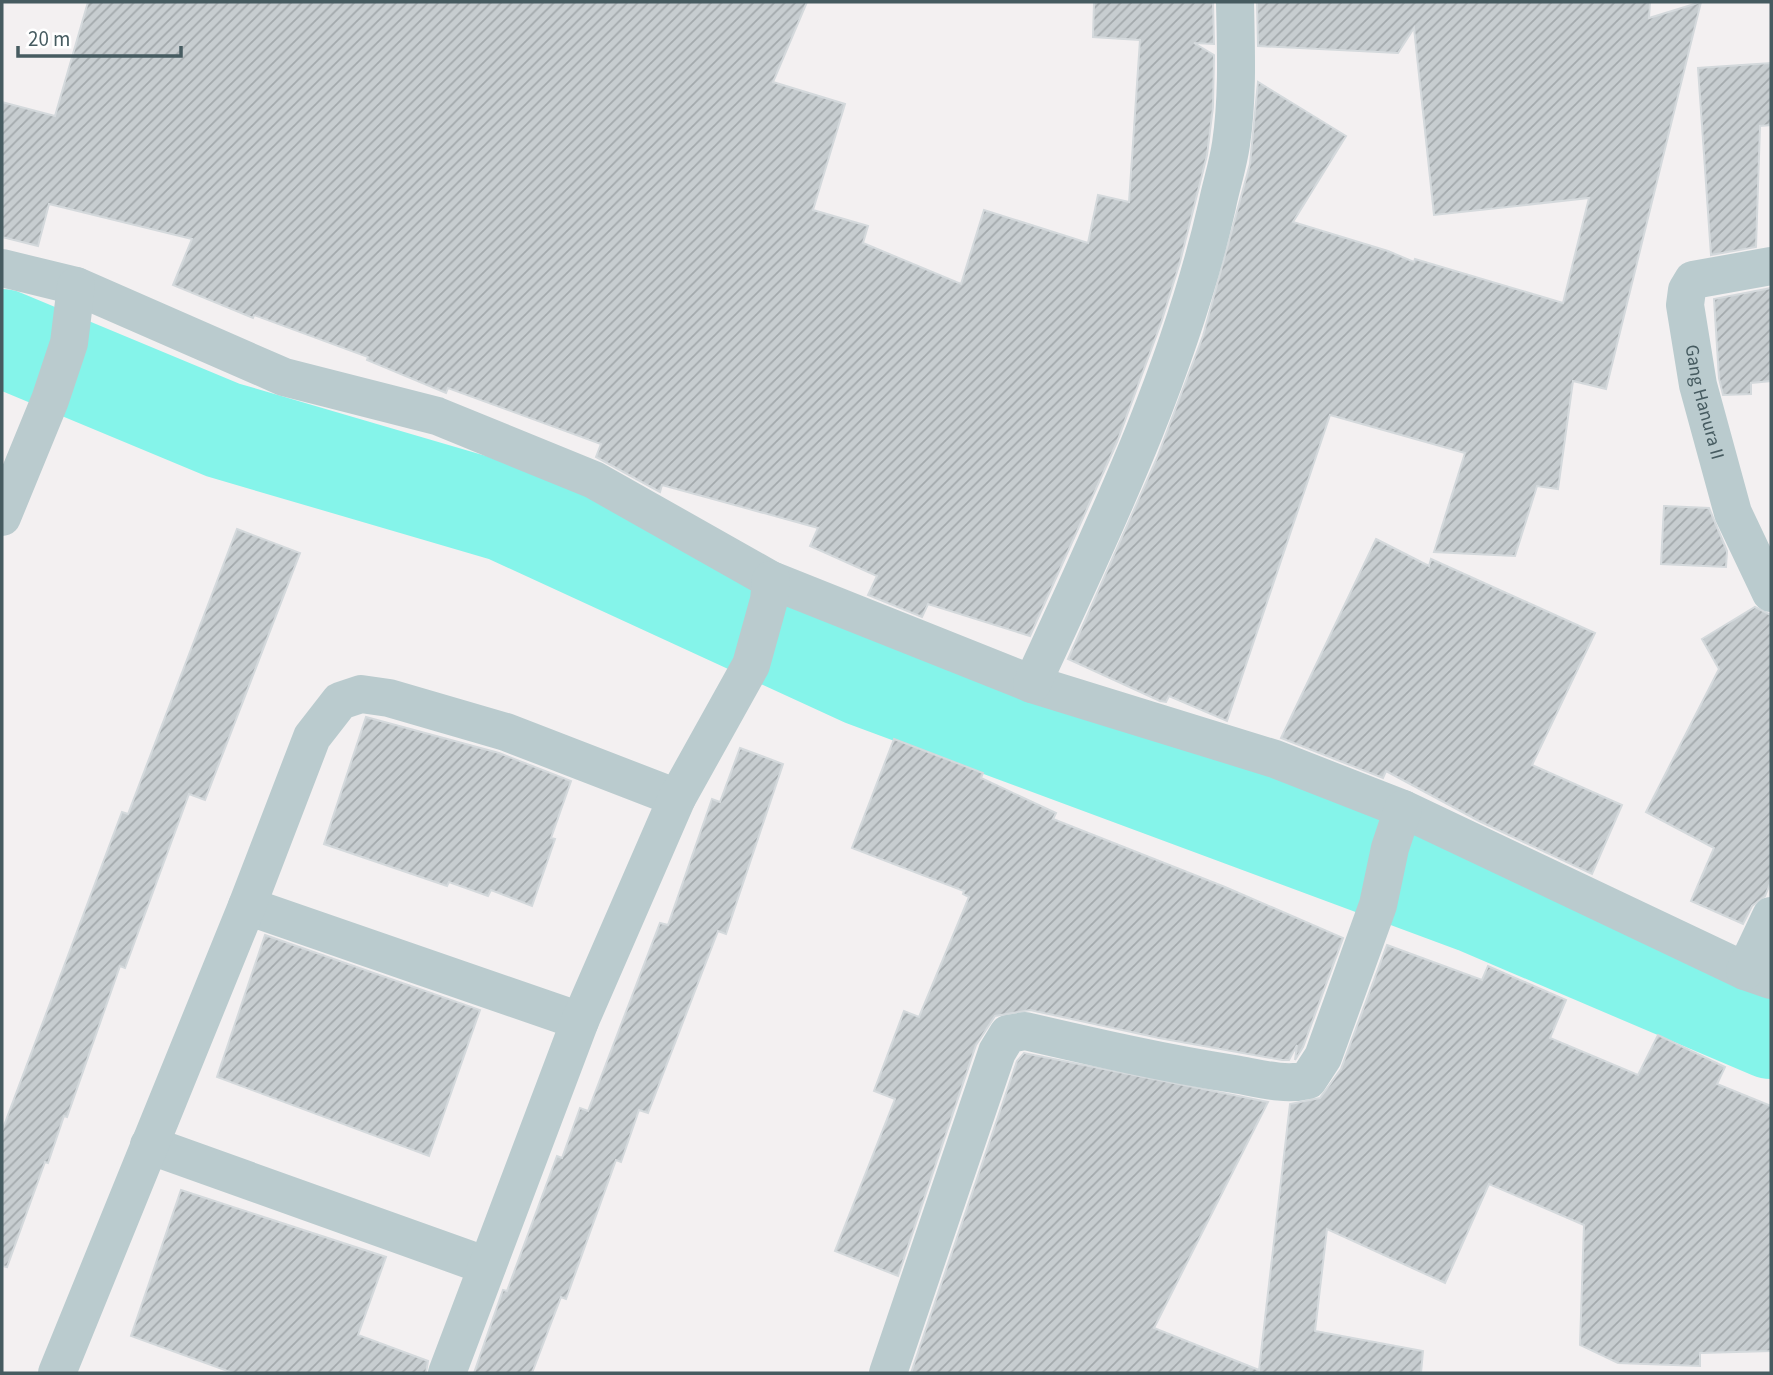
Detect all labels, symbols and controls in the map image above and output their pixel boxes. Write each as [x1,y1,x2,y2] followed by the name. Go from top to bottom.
[18,14,180,58] scale bar
[28,24,70,54] text: 20 m
[1678,343,1731,462] street label: Gang Hanura II

